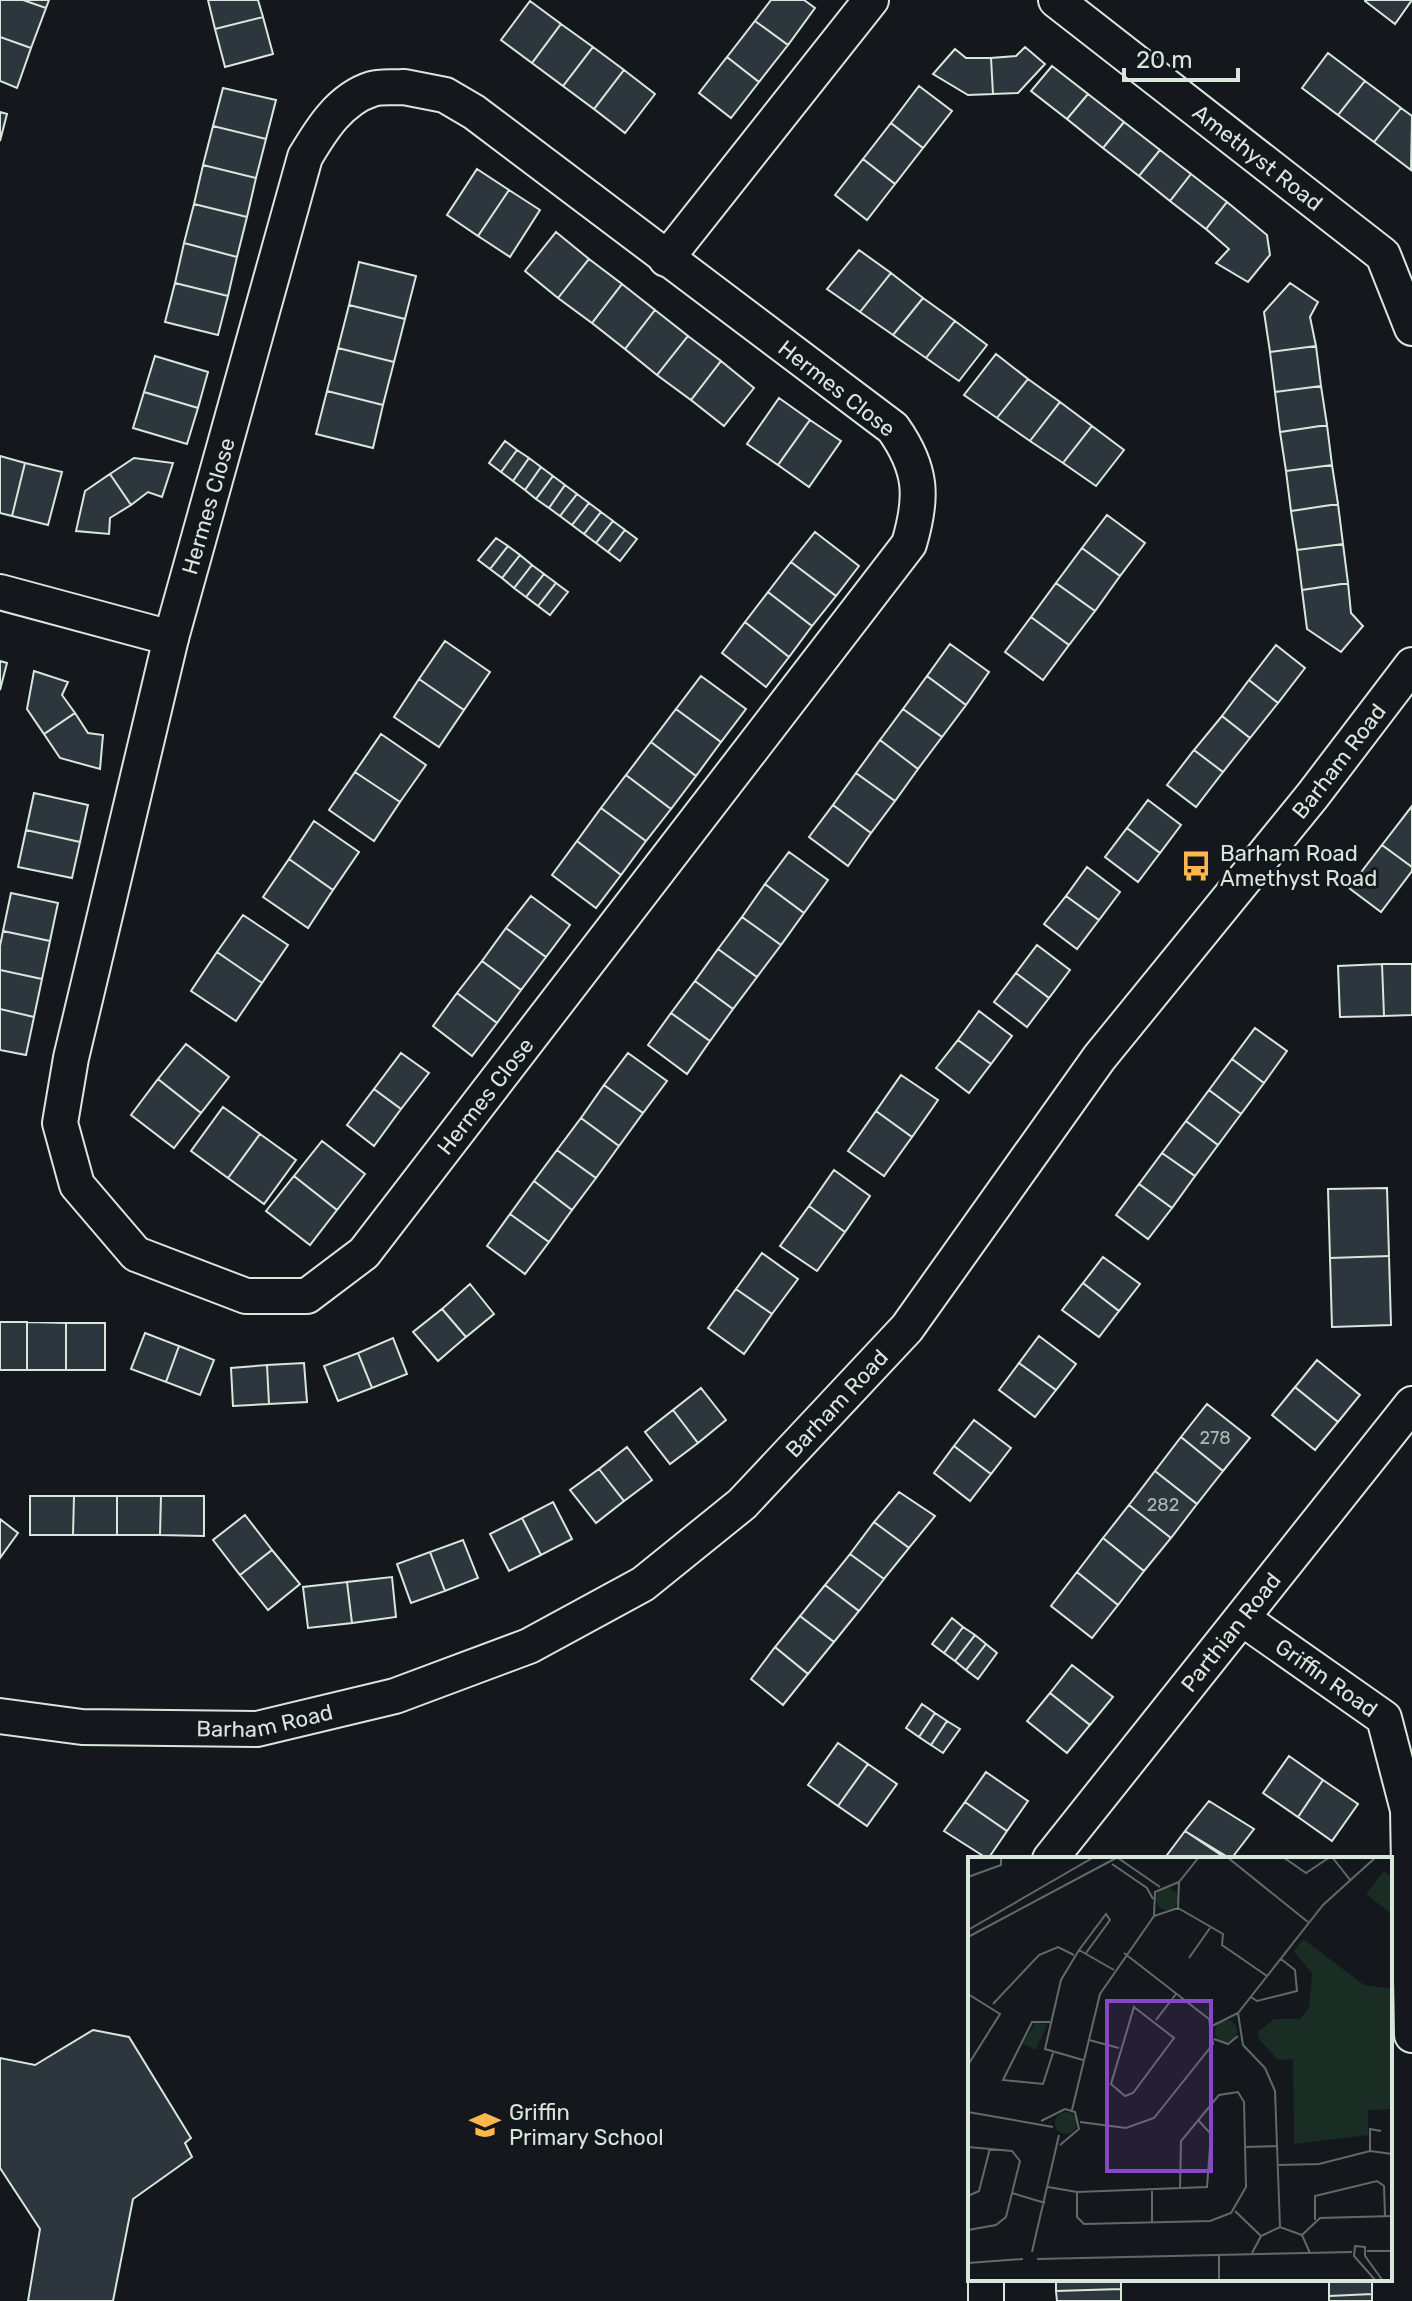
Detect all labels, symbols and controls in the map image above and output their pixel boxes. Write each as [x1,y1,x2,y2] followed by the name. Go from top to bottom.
[1124,32,1238,82] scale bar
[1136,46,1193,74] text: 20 m
[1187,99,1328,217] street label: Amethyst Road
[773,334,901,442] street label: Hermes Close
[176,435,241,578] street label: Hermes Close
[1286,698,1392,824] street label: Barham Road
[1220,840,1377,892] place label: Barham Road Amethyst Road
[1179,849,1213,883] bus stop icon: Barham Road Amethyst Road
[431,1032,539,1160] street label: Hermes Close
[780,1344,894,1463] street label: Barham Road
[1199,1427,1231,1449] house number: 278
[1147,1494,1179,1516] house number: 282
[1175,1567,1287,1697] street label: Parthian Road
[1270,1633,1382,1723] street label: Griffin Road
[196,1698,335,1743] street label: Barham Road
[968,1857,1392,2281] inset map
[509,2099,664,2151] place label: Griffin Primary School
[468,2108,502,2142] school or university icon: Griffin Primary School

